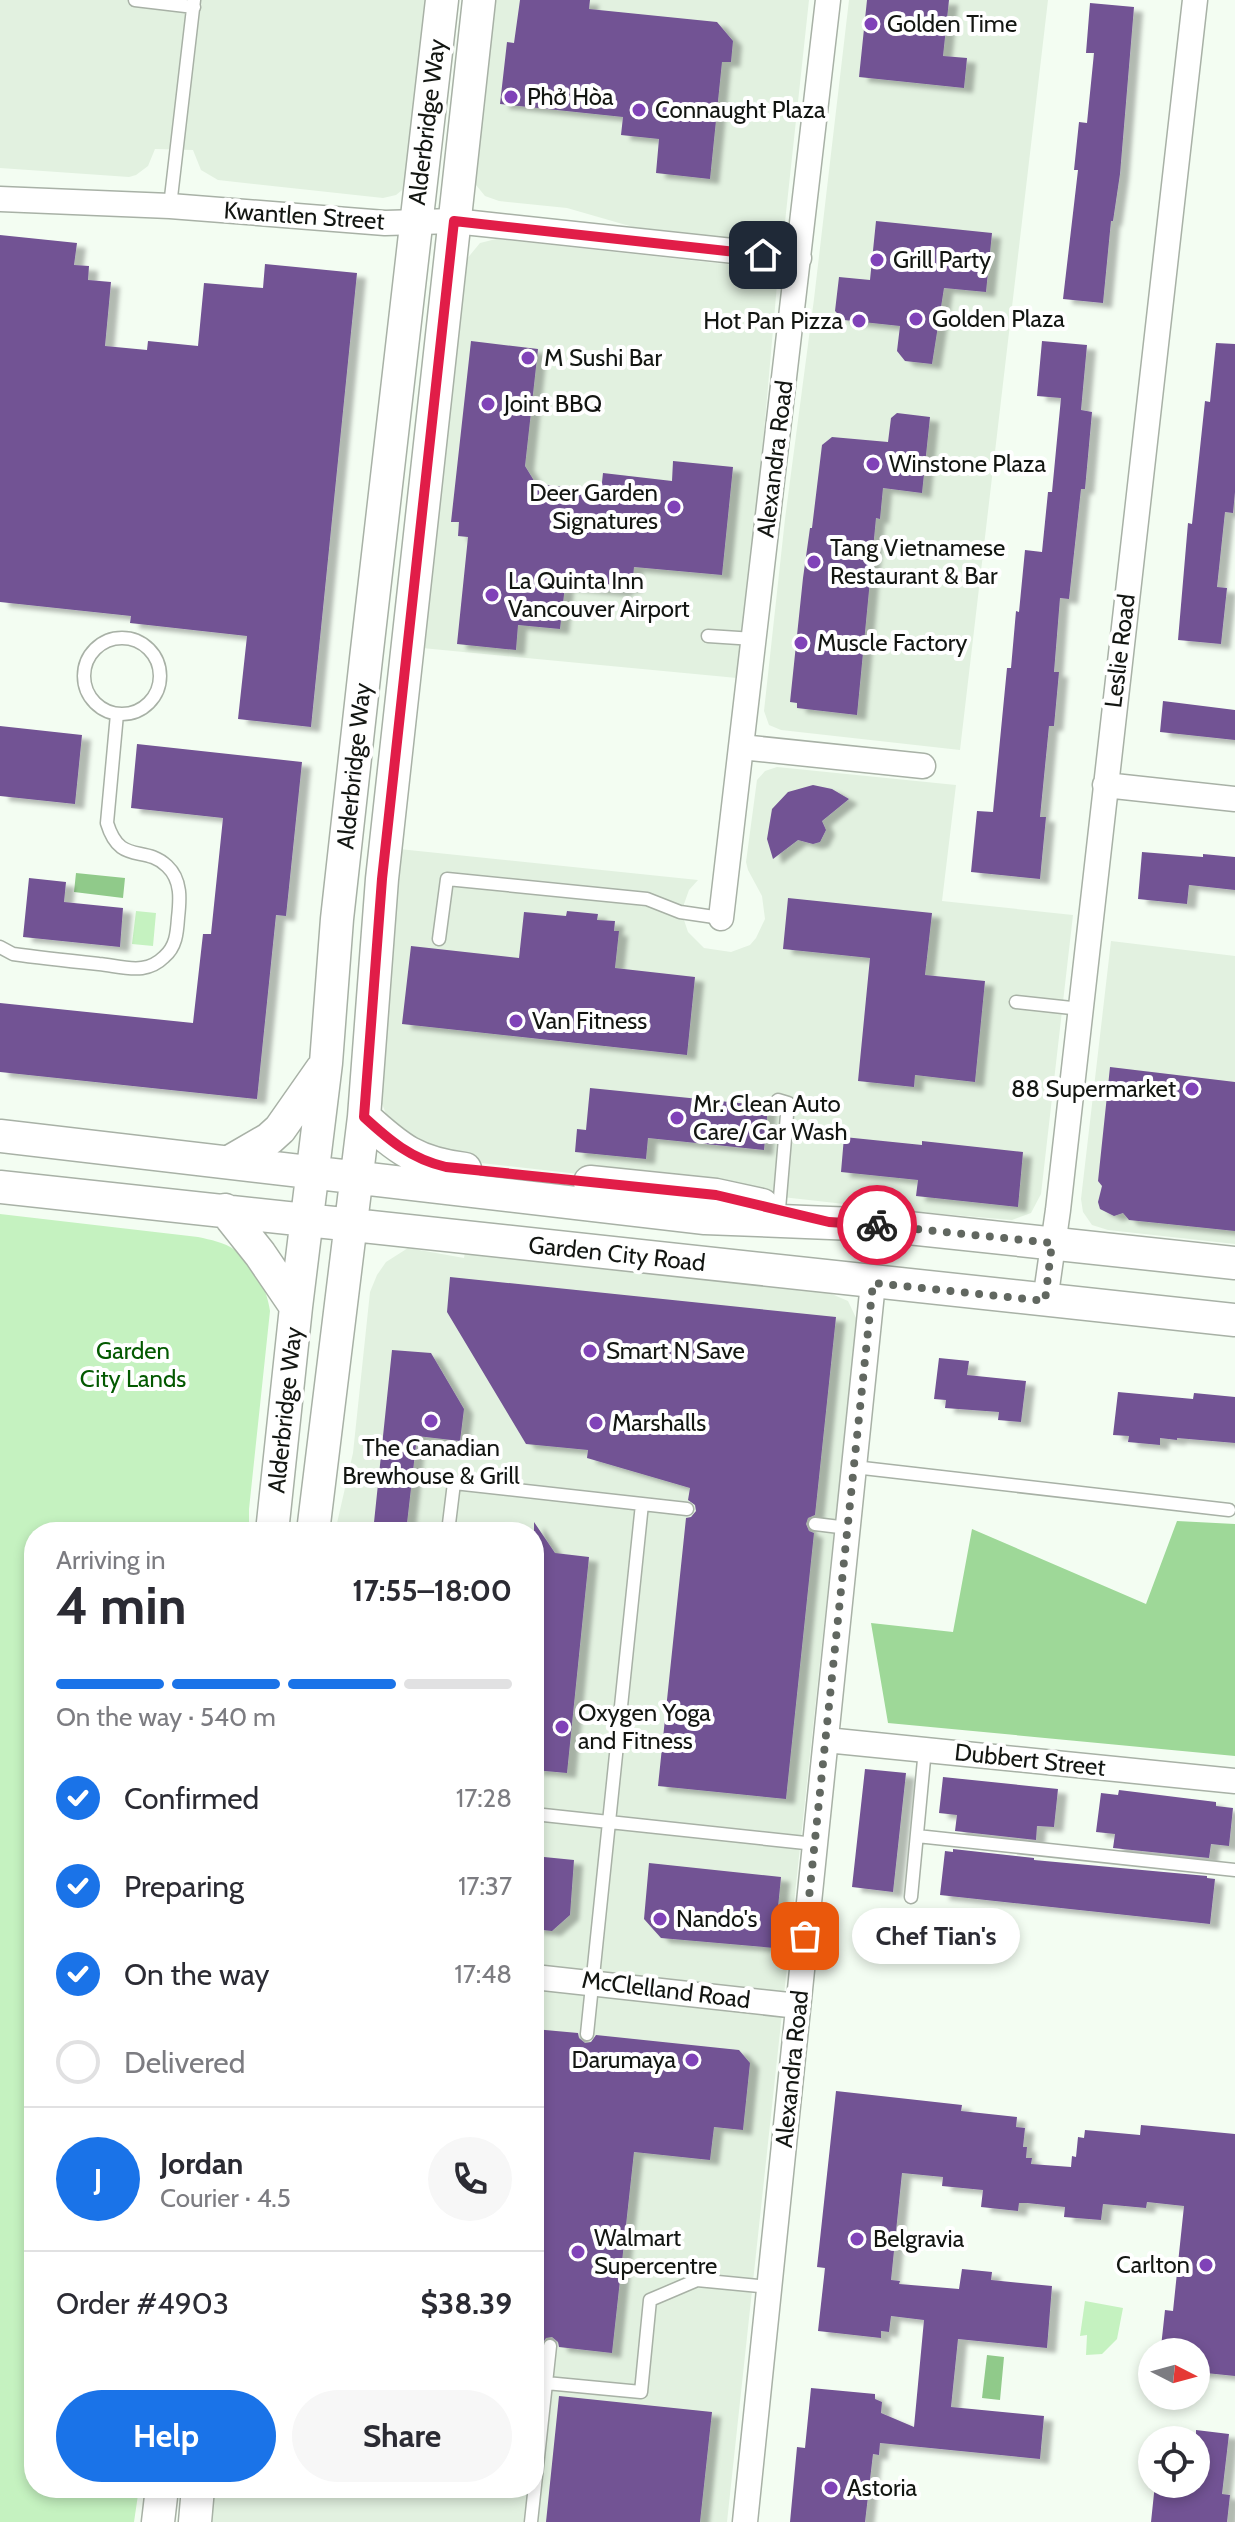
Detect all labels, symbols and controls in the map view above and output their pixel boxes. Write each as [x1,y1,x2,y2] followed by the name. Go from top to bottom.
[887,9,1017,38] place label: Golden Time
[862,15,880,33] marker: Golden Time
[402,37,451,207] street label: Alderbridge Way
[527,82,614,111] place label: Phở Hòa
[502,88,520,106] marker: Phở Hòa
[655,95,826,124] place label: Connaught Plaza
[630,101,648,119] marker: Connaught Plaza
[223,195,385,236] street label: Kwantlen Street
[729,221,797,289] pin
[741,233,785,277] icon: home
[893,245,991,274] place label: Grill Party
[868,251,886,269] marker: Grill Party
[932,304,1065,333] place label: Golden Plaza
[703,306,843,335] place label: Hot Pan Pizza
[907,310,925,328] marker: Golden Plaza
[850,312,868,330] marker: Hot Pan Pizza
[544,343,663,372] place label: M Sushi Bar
[519,349,537,367] marker: M Sushi Bar
[750,379,799,539] street label: Alexandra Road
[503,389,602,418] place label: Joint BBQ
[479,395,497,413] marker: Joint BBQ
[889,449,1046,478] place label: Winstone Plaza
[864,455,882,473] marker: Winstone Plaza
[529,478,658,535] place label: Deer Garden Signatures
[665,498,683,516] marker: Deer Garden Signatures
[830,533,1005,590] place label: Tang Vietnamese Restaurant & Bar
[805,553,823,571] marker: Tang Vietnamese Restaurant & Bar
[508,566,690,623] place label: La Quinta Inn Vancouver Airport
[483,586,501,604] marker: La Quinta Inn Vancouver Airport
[1098,592,1141,710] street label: Leslie Road
[817,628,967,657] place label: Muscle Factory
[792,634,810,652] marker: Muscle Factory
[330,681,377,851] street label: Alderbridge Way
[532,1006,647,1035] place label: Van Fitness
[507,1012,525,1030] marker: Van Fitness
[1011,1074,1176,1103] place label: 88 Supermarket
[1183,1080,1201,1098] marker: 88 Supermarket
[693,1089,848,1146] place label: Mr. Clean Auto Care/ Car Wash
[668,1109,686,1127] marker: Mr. Clean Auto Care/ Car Wash
[837,1185,917,1265] courier
[855,1203,899,1247] icon: bike
[527,1230,707,1277] street label: Garden City Road
[261,1325,308,1495] street label: Alderbridge Way
[80,1336,186,1393] park label: Garden City Lands
[606,1336,745,1365] place label: Smart N Save
[581,1342,599,1360] marker: Smart N Save
[612,1408,706,1437] place label: Marshalls
[422,1412,440,1430] marker: The Canadian Brewhouse & Grill
[587,1414,605,1432] marker: Marshalls
[342,1433,520,1490] place label: The Canadian Brewhouse & Grill
[56,1544,166,1576] text: Arriving in
[352,1572,512,1609] text: 17:55–18:00
[56,1574,186,1637] text: 4 min
[578,1698,711,1755] place label: Oxygen Yoga and Fitness
[56,1701,276,1733] text: On the way · 540 m
[553,1718,571,1736] marker: Oxygen Yoga and Fitness
[953,1737,1107,1782] street label: Dubbert Street
[56,1776,100,1820] icon: check
[124,1780,259,1817] text: Confirmed
[456,1782,512,1814] text: 17:28
[56,1864,100,1908] icon: check
[124,1868,244,1905] text: Preparing
[458,1870,512,1902] text: 17:37
[771,1902,839,1970] pin
[676,1904,757,1933] place label: Nando's
[853,1908,1021,1964] callout: Chef Tian's
[651,1910,669,1928] marker: Nando's
[783,1914,827,1958] icon: bag
[875,1920,997,1952] text: Chef Tian's
[56,1952,100,1996] icon: check
[124,1956,269,1993] text: On the way
[454,1958,512,1990] text: 17:48
[580,1965,752,2014] street label: McClelland Road
[769,1989,814,2149] street label: Alexandra Road
[124,2044,245,2081] text: Delivered
[571,2045,676,2074] place label: Darumaya
[683,2051,701,2069] marker: Darumaya
[428,2137,512,2221] button: phone
[160,2145,243,2182] text: Jordan
[94,2161,102,2198] text: J
[160,2182,291,2214] text: Courier · 4.5
[594,2223,717,2280] place label: Walmart Supercentre
[873,2224,965,2253] place label: Belgravia
[848,2230,866,2248] marker: Belgravia
[569,2243,587,2261] marker: Walmart Supercentre
[1116,2250,1190,2279] place label: Carlton
[1197,2256,1215,2274] marker: Carlton
[56,2285,229,2322] text: Order #4903
[421,2285,512,2322] text: $38.39
[1138,2338,1210,2410] north arrow
[1138,2338,1210,2498] map controls
[56,2390,276,2482] button: Help
[292,2390,512,2482] button: Share
[1138,2426,1210,2498] button: locate
[847,2473,918,2502] place label: Astoria
[822,2479,840,2497] marker: Astoria

